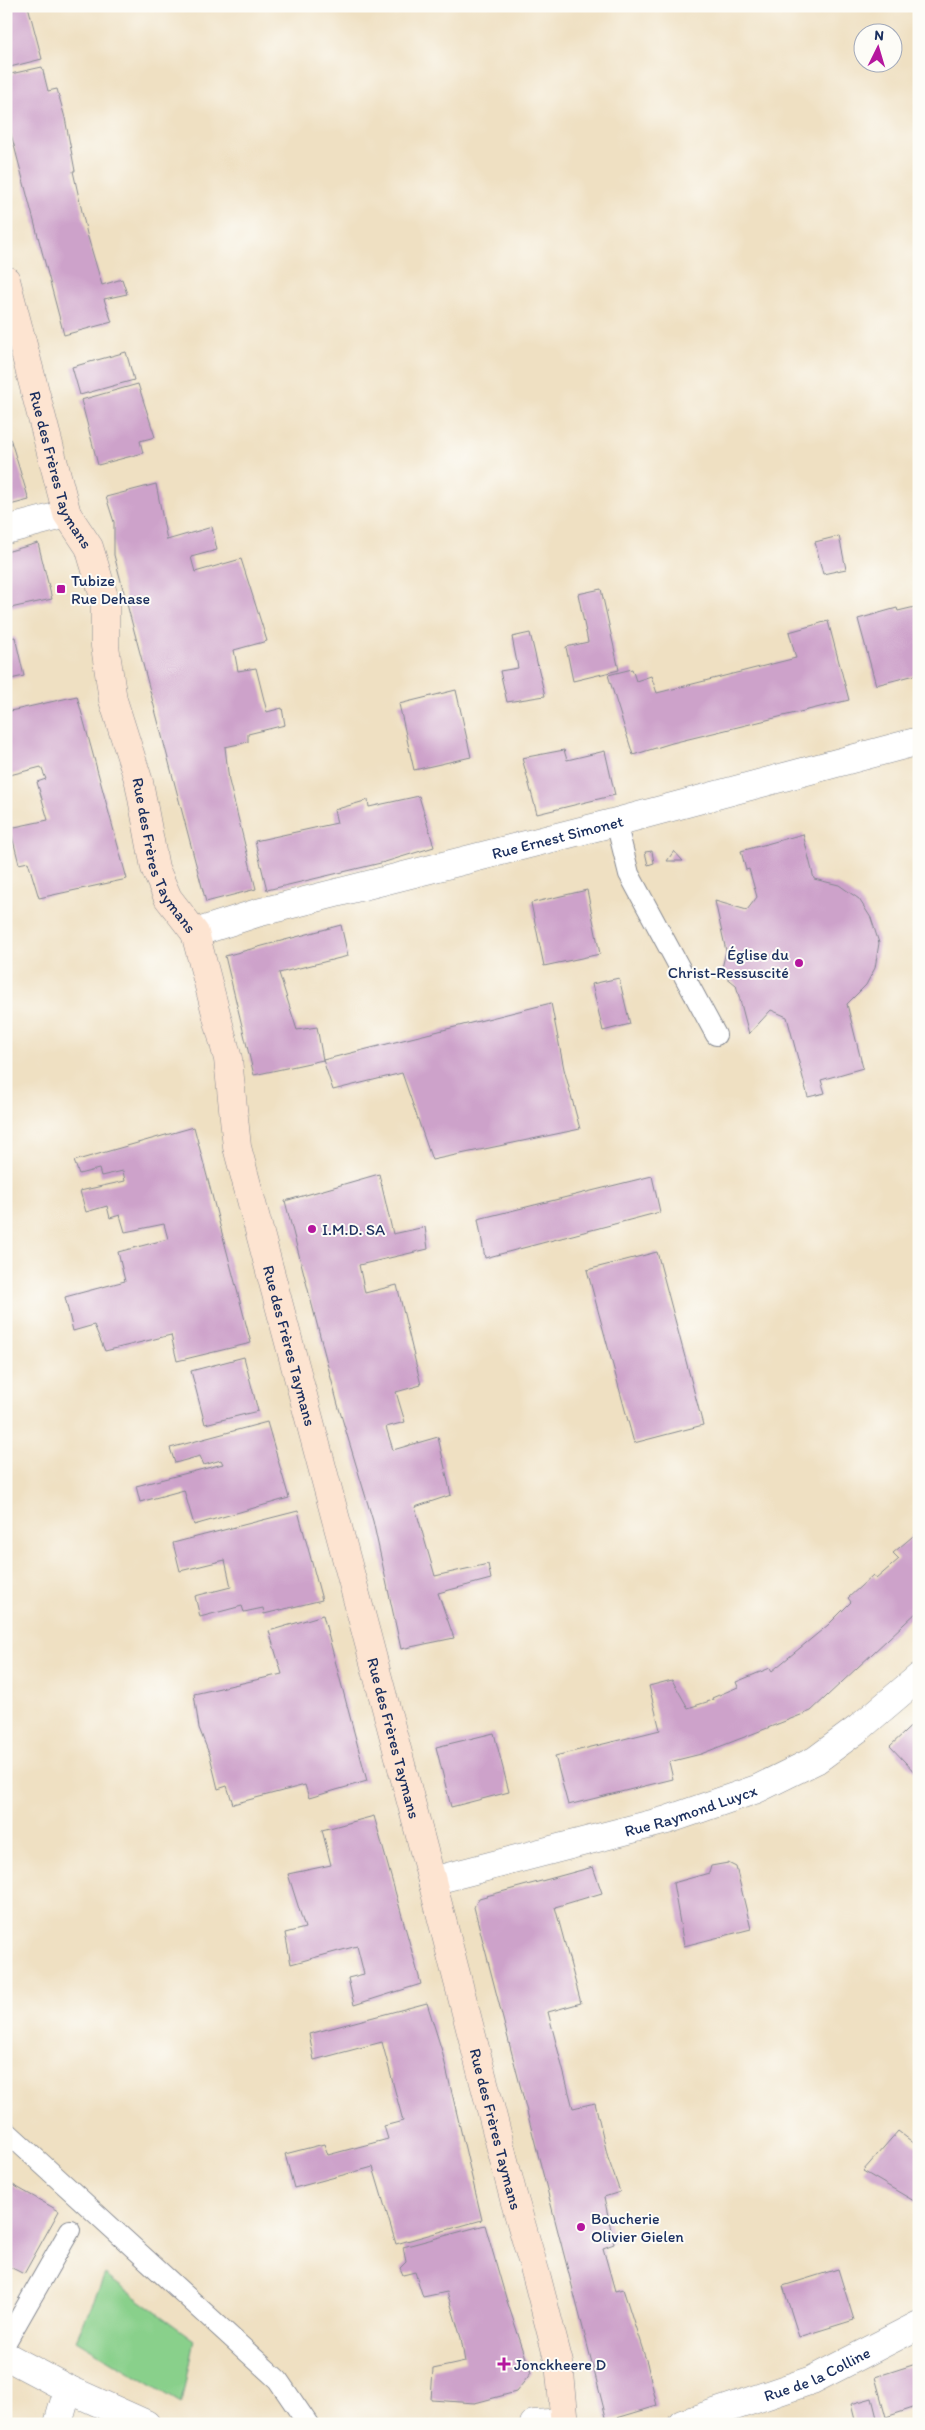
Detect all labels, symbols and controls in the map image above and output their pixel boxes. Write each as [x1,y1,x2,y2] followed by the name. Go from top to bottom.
[852,22,902,72] north arrow
[874,27,885,44] text: N
[25,389,96,552] street label: Rue des Frères Taymans
[71,571,150,608] place label: Tubize Rue Dehase
[55,583,67,595] marker: Tubize Rue Dehase
[128,776,200,937] street label: Rue des Frères Taymans
[490,812,625,863] street label: Rue Ernest Simonet
[668,945,789,982] place label: Église du Christ-Ressuscité
[793,957,805,969] marker: Église du Christ-Ressuscité
[322,1220,385,1239] place label: I.M.D. SA
[306,1223,318,1235] marker: I.M.D. SA
[259,1263,320,1428] street label: Rue des Frères Taymans
[363,1655,424,1821] street label: Rue des Frères Taymans
[622,1781,759,1841] street label: Rue Raymond Luycx
[466,2046,526,2212] street label: Rue des Frères Taymans
[591,2209,684,2246] place label: Boucherie Olivier Gielen
[575,2221,587,2233] marker: Boucherie Olivier Gielen
[761,2343,873,2406] street label: Rue de la Colline
[514,2355,606,2374] place label: Jonckheere D
[498,2358,510,2370] marker: Jonckheere D

